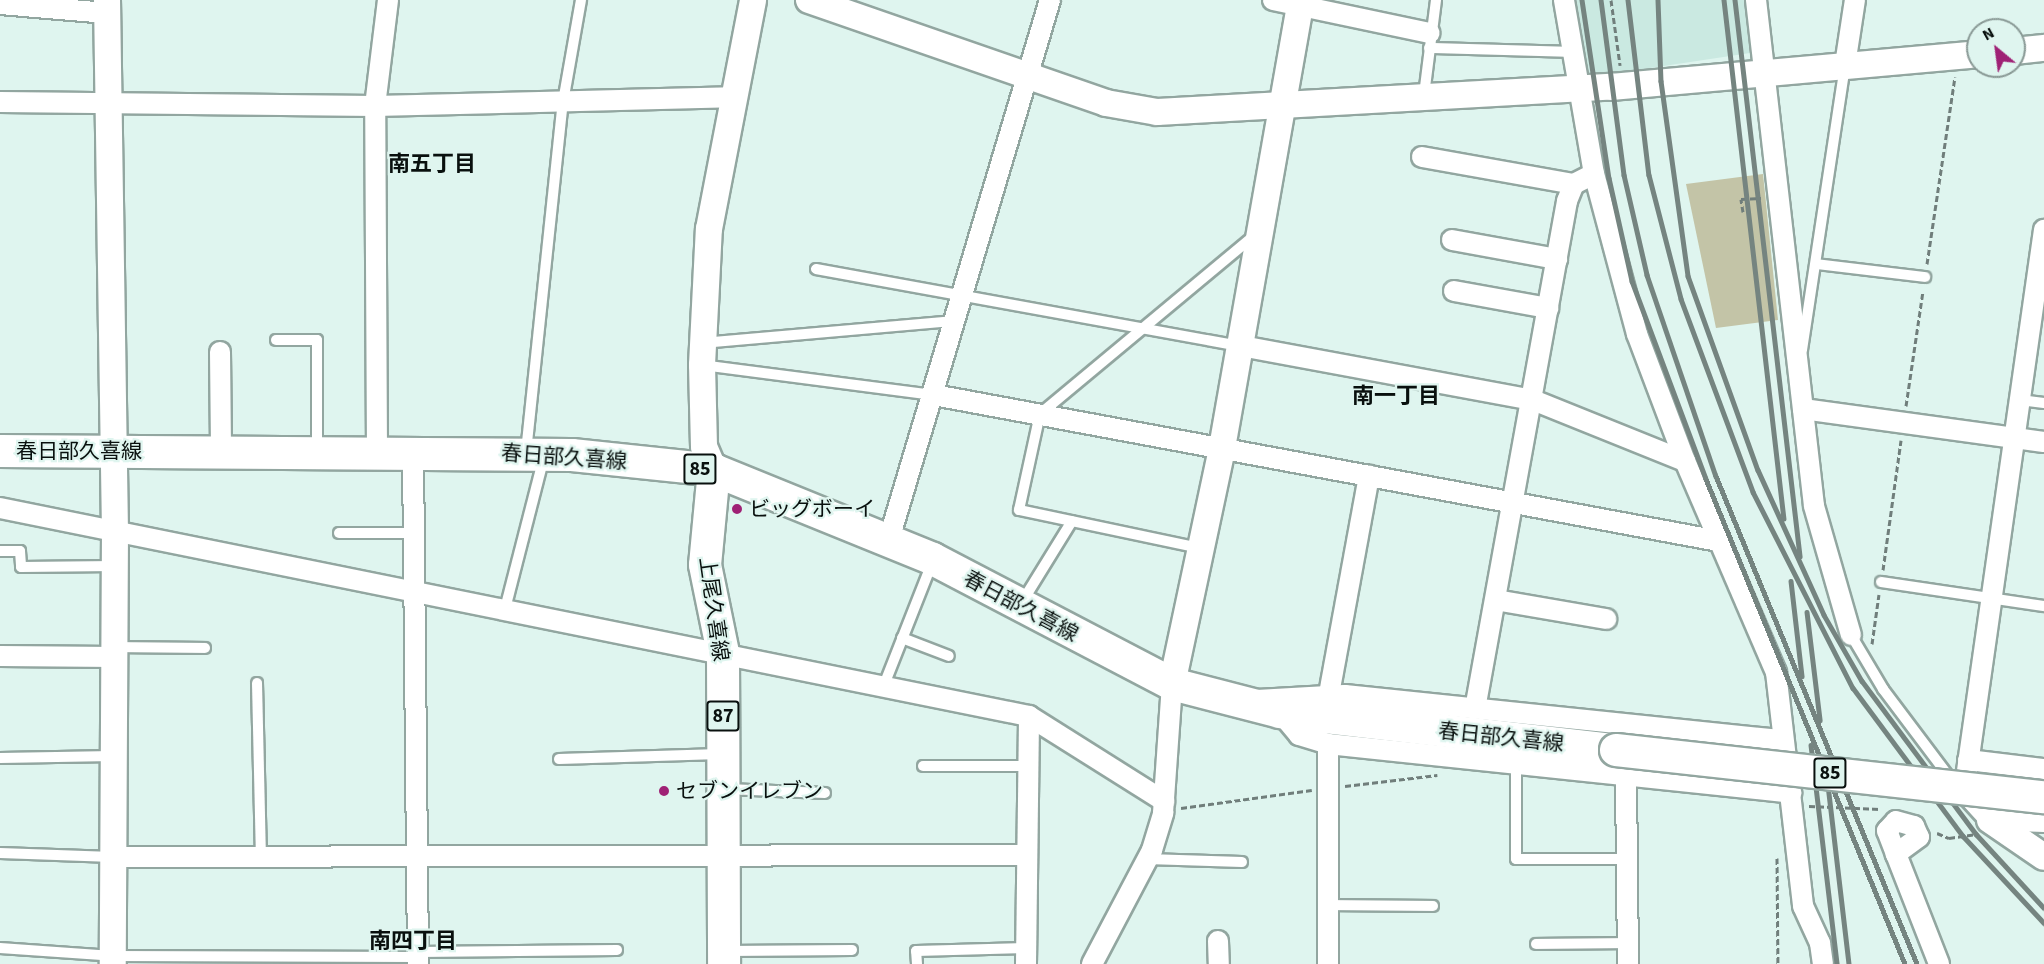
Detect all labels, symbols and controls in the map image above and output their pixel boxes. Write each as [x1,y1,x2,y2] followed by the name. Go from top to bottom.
[1966,18,2026,78] north arrow
[1978,22,1998,46] text: N
[388,152,476,178] district label: 南五丁目
[1352,384,1440,410] district label: 南一丁目
[16,438,142,464] street label: 春日部久喜線
[500,440,628,474] street label: 春日部久喜線
[682,452,718,486] road number: 85
[749,496,875,522] place label: ビッグボーイ
[730,502,744,516] marker: ビッグボーイ
[694,555,734,663] street label: 上尾久喜線
[959,565,1083,647] street label: 春日部久喜線
[705,699,741,733] road number: 87
[1437,718,1565,756] street label: 春日部久喜線
[1812,756,1848,790] road number: 85
[676,778,823,804] place label: セブンイレブン
[657,784,671,798] marker: セブンイレブン
[369,929,457,955] district label: 南四丁目

